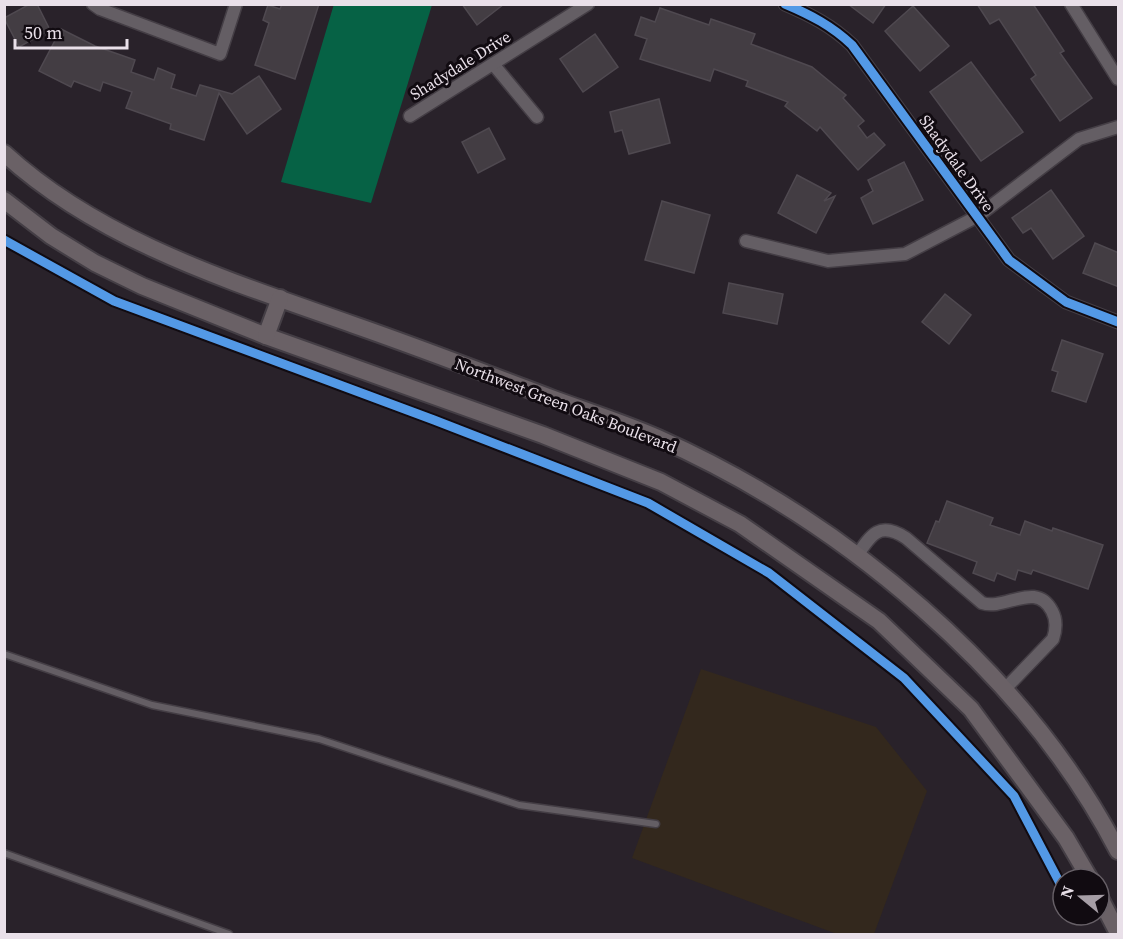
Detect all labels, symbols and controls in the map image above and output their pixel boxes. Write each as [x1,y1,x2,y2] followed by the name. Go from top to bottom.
[15,12,128,50] scale bar
[24,20,62,45] text: 50 m
[405,25,515,105] street label: Shadydale Drive
[914,110,1000,216] street label: Shadydale Drive
[452,352,680,458] street label: Northwest Green Oaks Boulevard
[1051,867,1111,927] north arrow
[1055,883,1079,901] text: N

